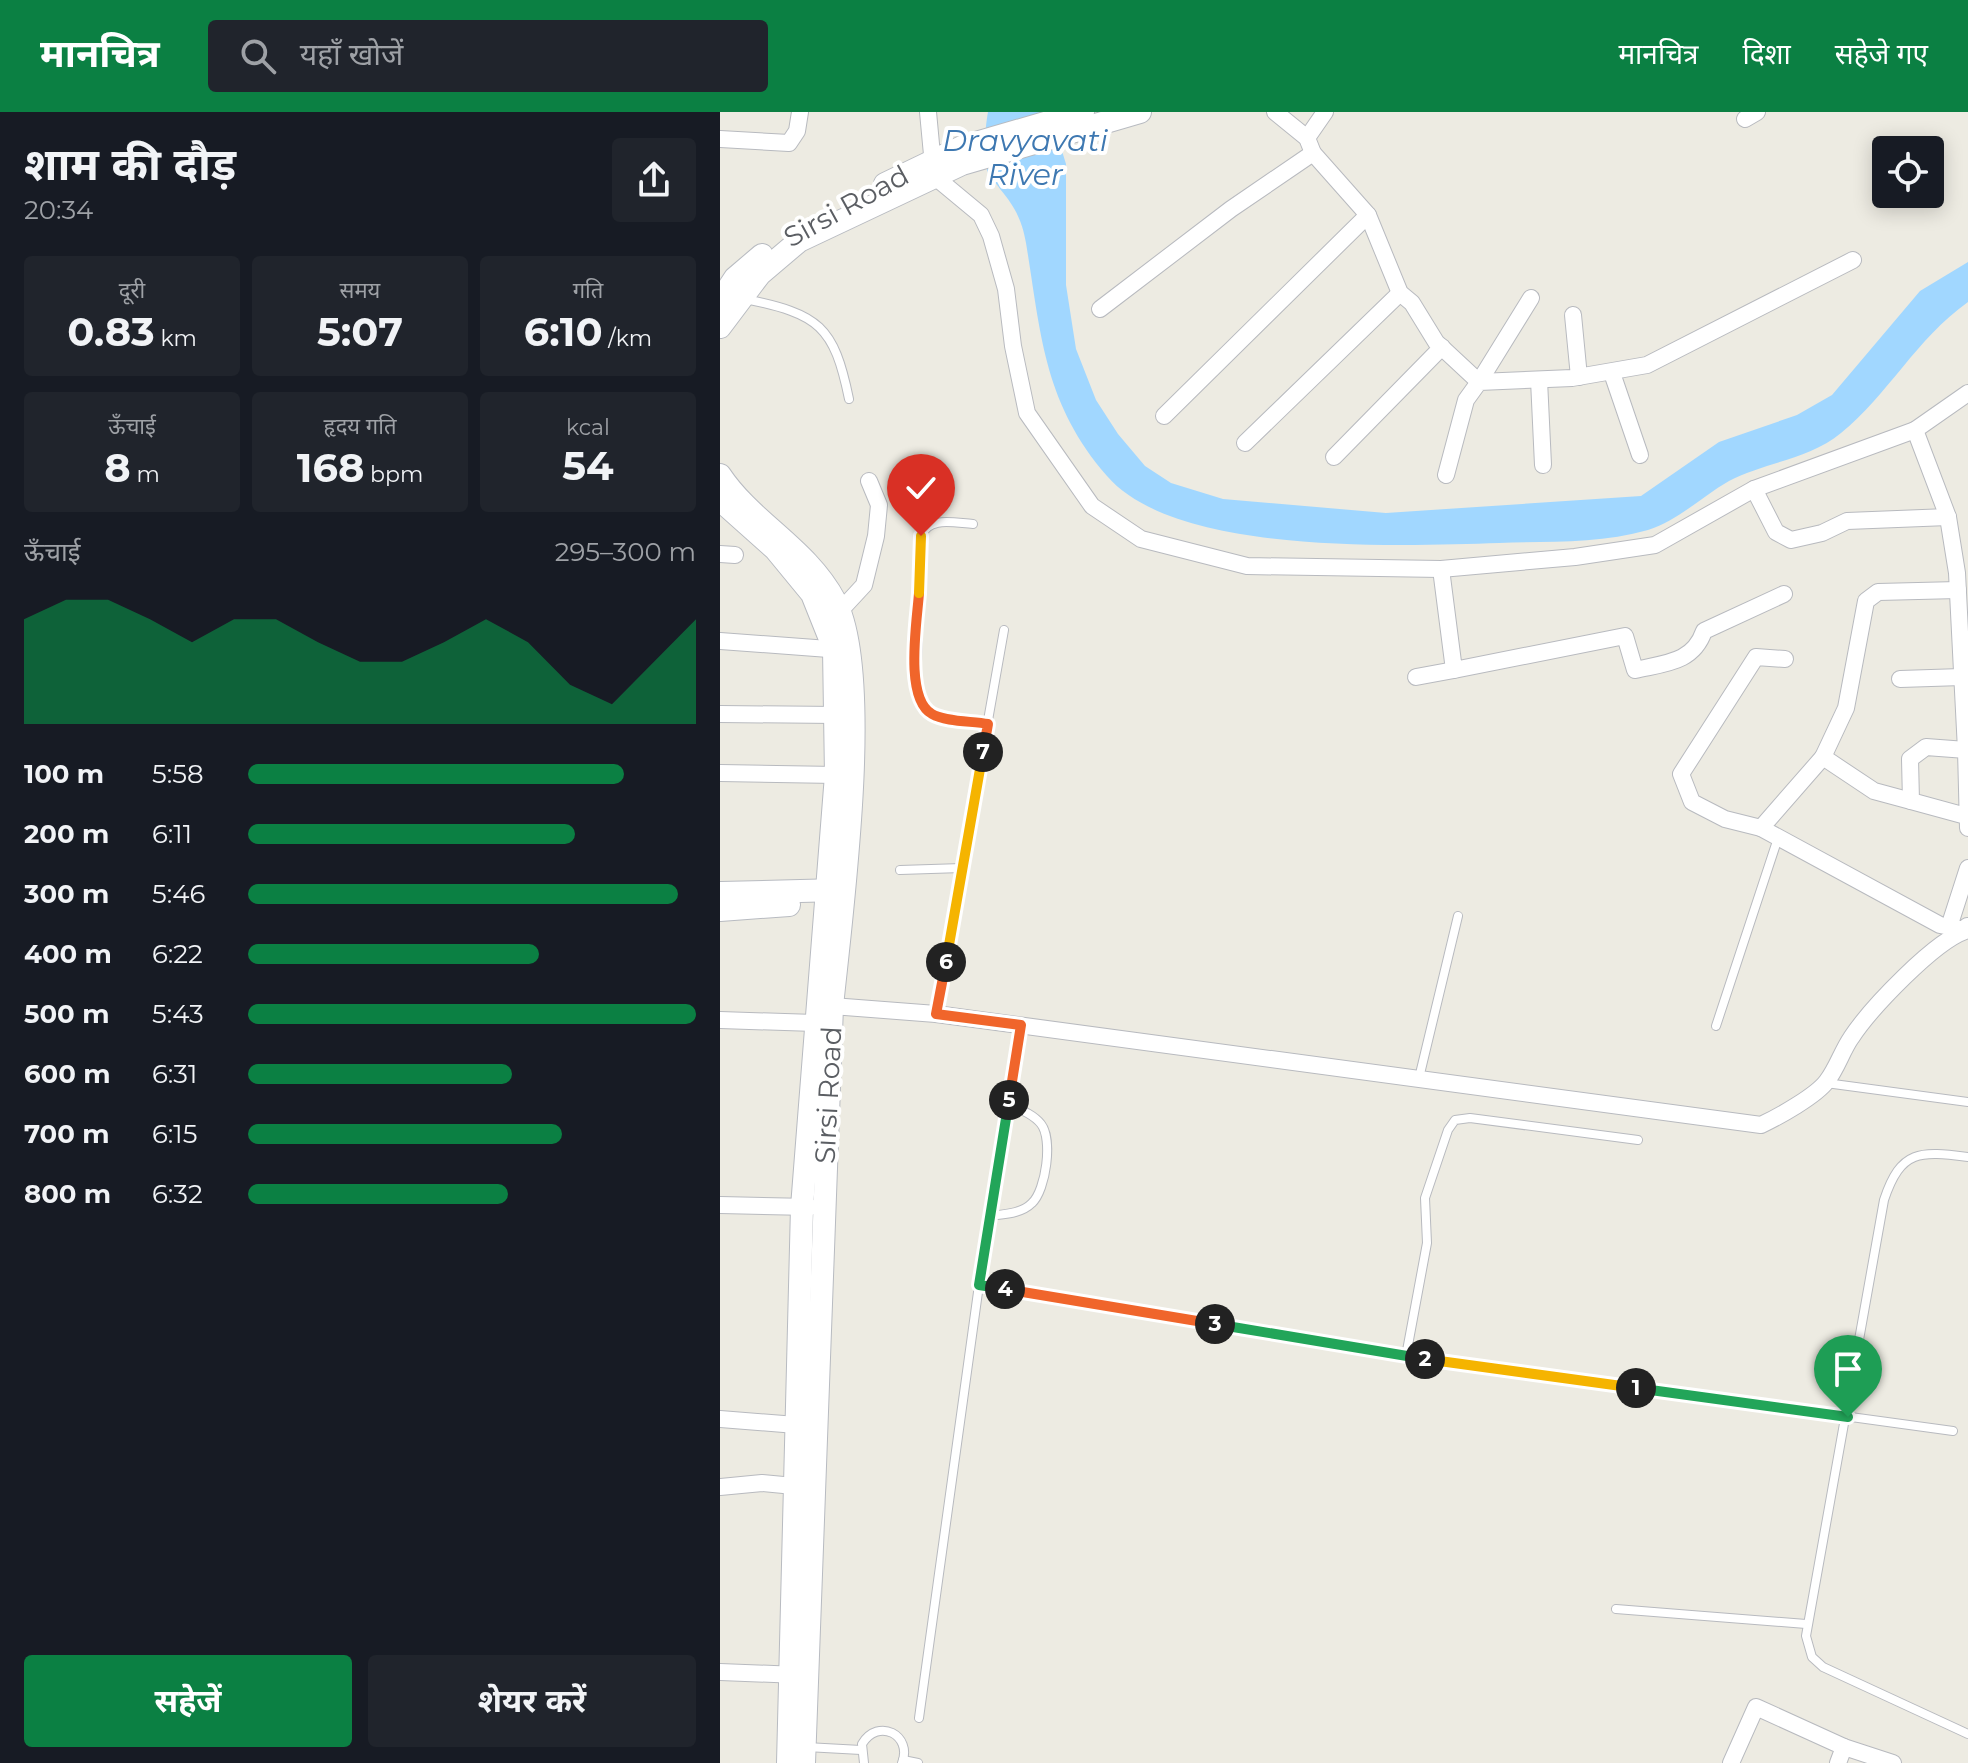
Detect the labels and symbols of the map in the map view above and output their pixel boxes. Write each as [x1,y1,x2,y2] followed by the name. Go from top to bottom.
[942,122,1109,193] water label: Dravyavati River
[778,158,914,254] street label: Sirsi Road
[887,454,955,536] pin
[963,732,1003,772] pin: 7
[926,942,966,982] pin: 6
[807,1025,849,1165] street label: Sirsi Road
[989,1080,1029,1120] pin: 5
[985,1269,1025,1309] pin: 4
[1195,1304,1235,1344] pin: 3
[1814,1335,1882,1417] pin
[1405,1339,1445,1379] pin: 2
[1616,1368,1656,1408] pin: 1

